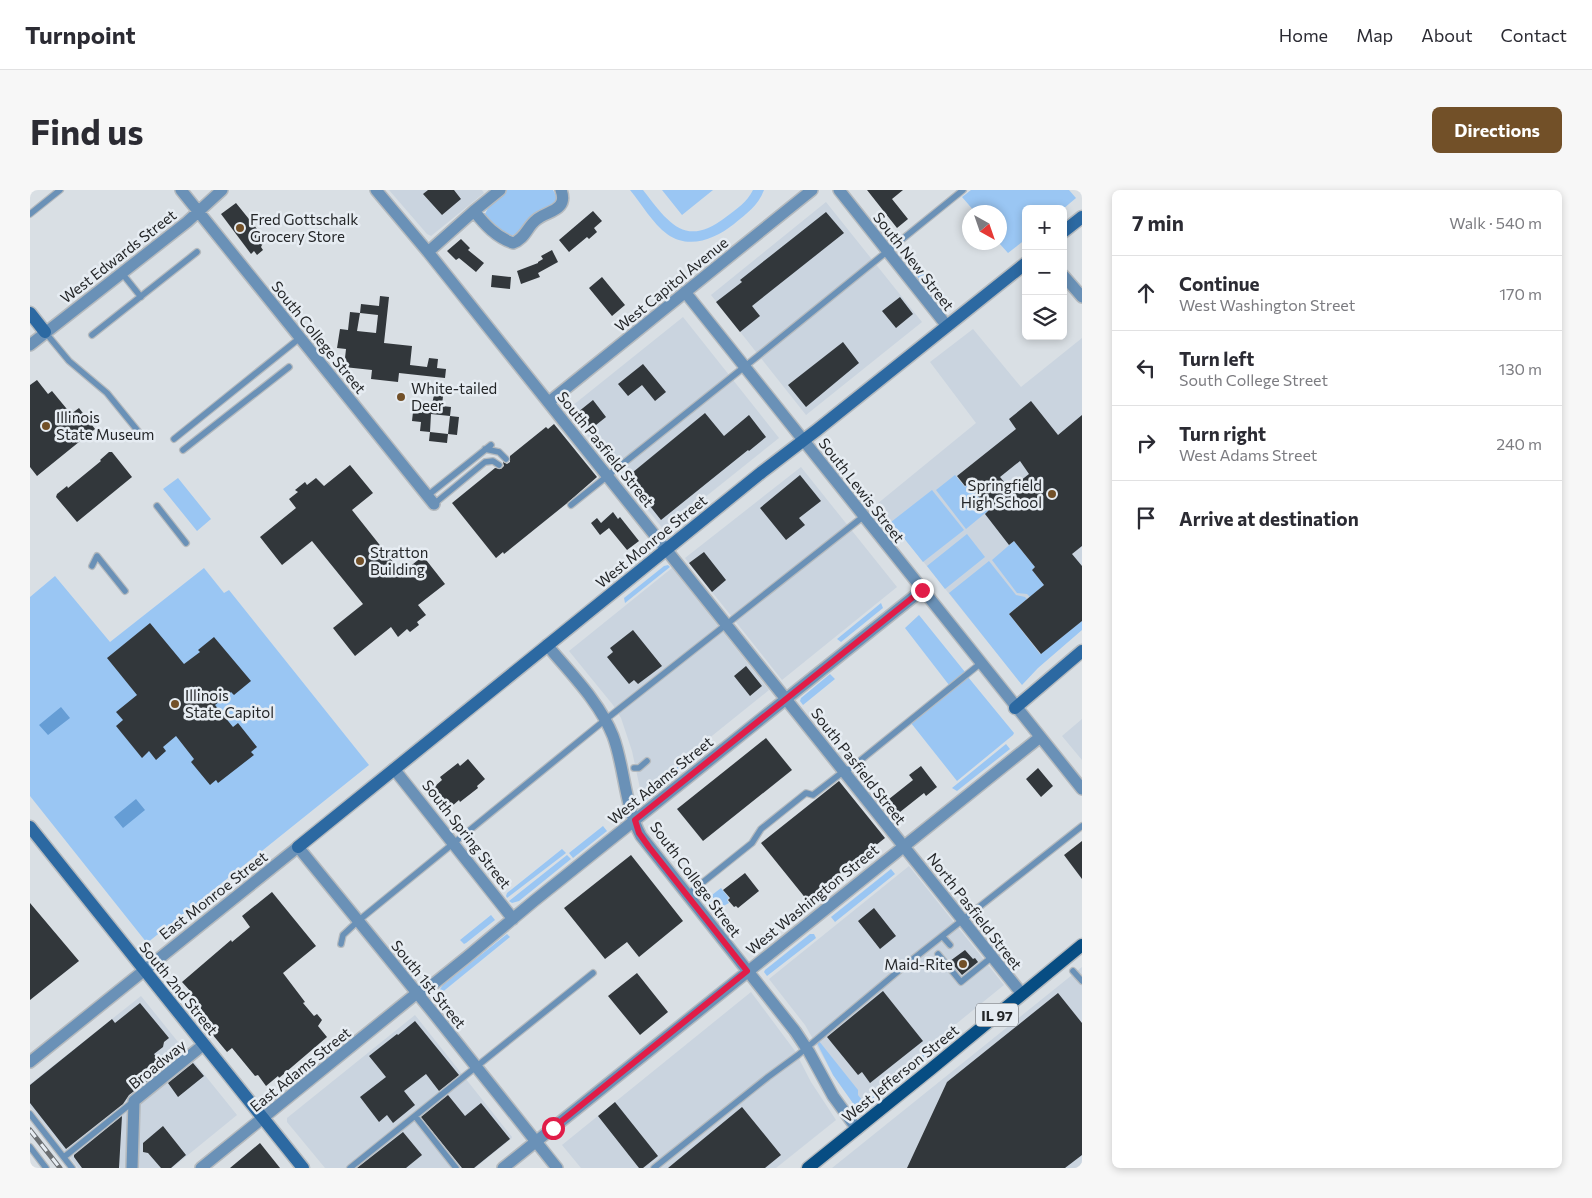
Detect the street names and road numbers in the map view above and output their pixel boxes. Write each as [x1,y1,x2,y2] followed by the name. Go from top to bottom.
[57,205,179,307] street label: West Edwards Street
[870,208,958,314] street label: South New Street
[611,233,731,335] street label: West Capitol Avenue
[268,277,370,397] street label: South College Street
[554,388,658,510] street label: South Pasfield Street
[815,434,909,546] street label: South Lewis Street
[592,491,710,591] street label: West Monroe Street
[808,704,910,828] street label: South Pasfield Street
[604,732,716,828] street label: West Adams Street
[419,776,515,892] street label: South Spring Street
[647,818,745,940] street label: South College Street
[742,840,882,958] street label: West Washington Street
[155,847,271,943] street label: East Monroe Street
[924,849,1026,973] street label: North Pasfield Street
[388,936,470,1032] street label: South 1st Street
[136,938,222,1038] street label: South 2nd Street
[976,1004,1018,1026] road number: IL 97
[838,1021,962,1125] street label: West Jefferson Street
[246,1023,354,1115] street label: East Adams Street
[125,1035,189,1092] street label: Broadway

